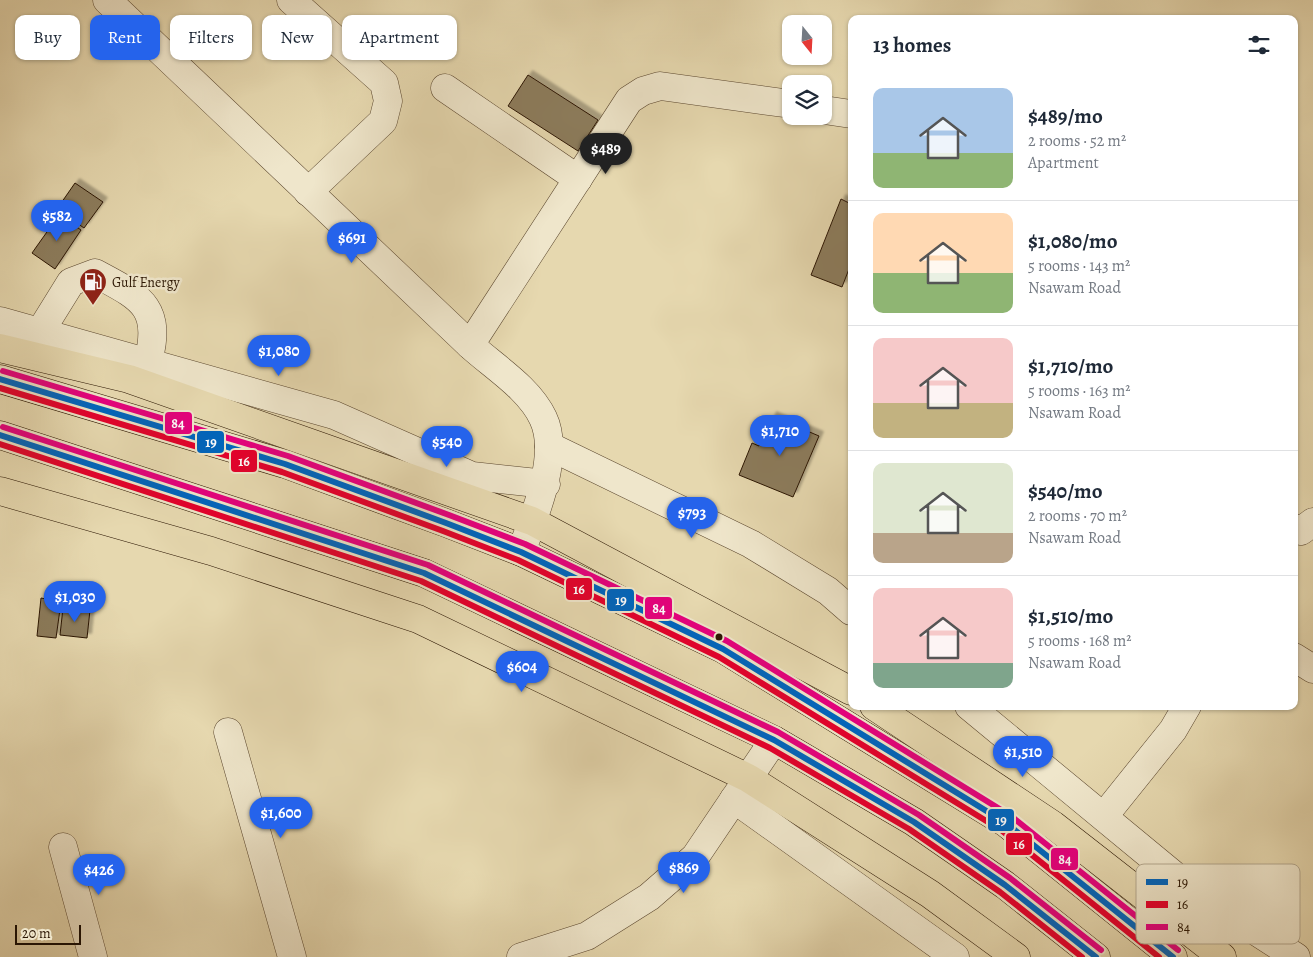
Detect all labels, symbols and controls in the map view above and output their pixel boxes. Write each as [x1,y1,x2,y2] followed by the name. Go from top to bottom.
[15,15,80,60] chip: Buy
[90,15,160,60] chip: Rent
[170,15,252,60] chip: Filters
[262,15,332,60] chip: New
[342,15,457,60] chip: Apartment
[782,15,832,65] north arrow
[782,15,832,125] map controls
[873,31,951,59] text: 13 homes
[1245,31,1273,59] icon: filters
[782,75,832,125] button: layers
[1028,102,1103,130] text: $489/mo
[913,108,973,168] icon: home
[1028,130,1126,152] text: 2 rooms · 52 m²
[576,132,636,175] pin: $489
[591,138,621,160] text: $489
[1028,152,1099,174] text: Apartment
[27,200,87,242] pin: $582
[42,205,72,227] text: $582
[322,222,382,264] pin: $691
[338,227,366,249] text: $691
[1028,227,1118,255] text: $1,080/mo
[913,233,973,293] icon: home
[1028,255,1130,277] text: 5 rooms · 143 m²
[78,267,108,306] fuel station icon: Gulf Energy
[112,273,181,292] place label: Gulf Energy
[1028,277,1121,299] text: Nsawam Road
[238,334,320,377] pin: $1,080
[258,340,300,362] text: $1,080
[1028,352,1113,380] text: $1,710/mo
[913,358,973,418] icon: home
[1028,380,1130,402] text: 5 rooms · 163 m²
[1028,402,1121,424] text: Nsawam Road
[164,411,193,435] line badge: 84
[171,414,185,433] text: 84
[739,414,821,457] pin: $1,710
[761,420,799,442] text: $1,710
[417,426,477,468] pin: $540
[196,430,225,454] line badge: 19
[432,431,462,453] text: $540
[205,433,217,452] text: 19
[230,449,258,473] line badge: 16
[238,452,250,471] text: 16
[1028,477,1103,505] text: $540/mo
[913,483,973,543] icon: home
[662,496,722,539] pin: $793
[678,502,706,524] text: $793
[1028,505,1127,527] text: 2 rooms · 70 m²
[1028,527,1121,549] text: Nsawam Road
[565,577,593,601] line badge: 16
[34,580,116,623] pin: $1,030
[573,580,585,599] text: 16
[55,586,95,608] text: $1,030
[606,588,635,612] line badge: 19
[615,591,627,610] text: 19
[644,596,673,620] line badge: 84
[652,599,666,618] text: 84
[1028,602,1113,630] text: $1,510/mo
[913,608,973,668] icon: home
[1028,630,1132,652] text: 5 rooms · 168 m²
[714,632,724,642] unlabelled marker
[492,650,552,693] pin: $604
[1028,652,1121,674] text: Nsawam Road
[507,656,537,678] text: $604
[982,736,1064,778] pin: $1,510
[1004,741,1042,763] text: $1,510
[240,796,322,839] pin: $1,600
[260,802,302,824] text: $1,600
[987,808,1015,832] line badge: 19
[995,811,1007,830] text: 19
[1005,832,1033,856] line badge: 16
[1013,835,1025,854] text: 16
[1050,847,1079,871] line badge: 84
[1058,850,1072,869] text: 84
[654,852,714,894] pin: $869
[69,854,129,896] pin: $426
[669,857,699,879] text: $869
[84,859,114,881] text: $426
[1136,864,1300,944] legend
[1177,873,1188,892] text: 19
[1177,895,1188,914] text: 16
[1177,918,1190,937] text: 84
[15,922,81,945] scale bar
[22,924,51,943] text: 20 m

